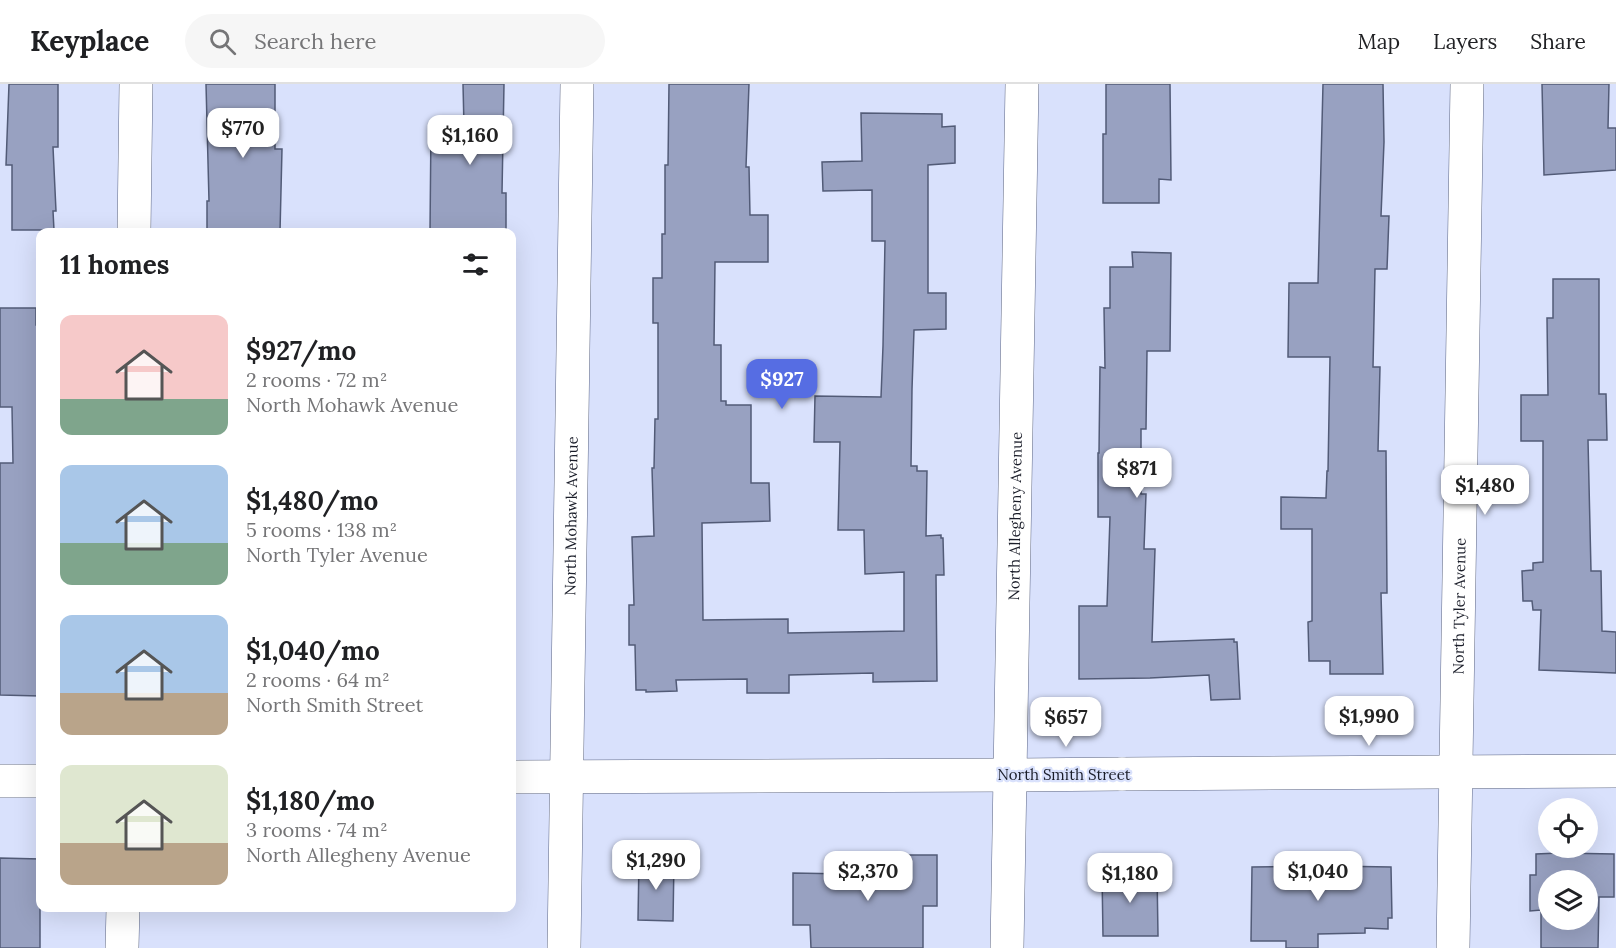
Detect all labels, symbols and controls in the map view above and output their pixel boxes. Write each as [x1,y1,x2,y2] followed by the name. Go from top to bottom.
[185,14,605,68] search box
[30,23,149,59] text: Keyplace
[206,25,239,58] icon: search
[254,27,376,55] text: Search here
[1357,28,1400,55] text: Map
[1433,28,1497,55] text: Layers
[1530,28,1586,55] text: Share
[207,108,279,159] pin: $770
[221,115,265,140] text: $770
[421,115,519,166] pin: $1,160
[441,122,499,147] text: $1,160
[60,248,169,281] text: 11 homes
[459,248,492,281] icon: filters
[246,334,356,367] text: $927/mo
[108,339,180,411] icon: home
[746,359,818,410] pin: $927
[760,366,804,391] text: $927
[246,367,387,392] text: 2 rooms · 72 m²
[246,392,458,417] text: North Mohawk Avenue
[1004,432,1025,601] street label: North Allegheny Avenue
[560,436,581,596] street label: North Mohawk Avenue
[1101,448,1173,499] pin: $871
[1117,455,1157,480] text: $871
[1436,465,1534,516] pin: $1,480
[1455,472,1515,497] text: $1,480
[246,484,378,517] text: $1,480/mo
[108,489,180,561] icon: home
[246,517,397,542] text: 5 rooms · 138 m²
[1448,538,1469,674] street label: North Tyler Avenue
[246,542,428,567] text: North Tyler Avenue
[246,634,380,667] text: $1,040/mo
[108,639,180,711] icon: home
[246,667,390,692] text: 2 rooms · 64 m²
[246,692,423,717] text: North Smith Street
[1320,696,1418,747] pin: $1,990
[1030,697,1102,748] pin: $657
[1339,703,1399,728] text: $1,990
[1044,704,1088,729] text: $657
[998,765,1131,784] street label: North Smith Street
[246,784,375,817] text: $1,180/mo
[108,789,180,861] icon: home
[1538,798,1598,930] map controls
[1538,798,1598,858] button: locate
[246,817,388,842] text: 3 rooms · 74 m²
[607,840,705,891] pin: $1,290
[246,842,471,867] text: North Allegheny Avenue
[626,847,686,872] text: $1,290
[819,851,917,902] pin: $2,370
[1269,851,1367,902] pin: $1,040
[1081,853,1179,904] pin: $1,180
[838,858,898,883] text: $2,370
[1288,858,1348,883] text: $1,040
[1101,860,1159,885] text: $1,180
[1538,870,1598,930] button: layers

